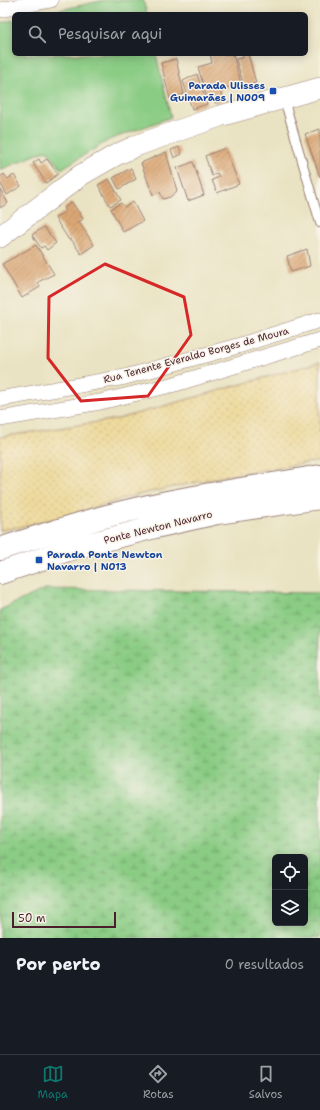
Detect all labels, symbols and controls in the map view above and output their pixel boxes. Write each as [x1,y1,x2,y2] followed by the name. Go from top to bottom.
[12,12,308,56] search box
[26,23,48,45] icon: search
[58,24,162,44] text: Pesquisar aqui
[170,79,265,104] place label: Parada Ulisses Guimarães | N009
[268,86,278,96] marker: Parada Ulisses Guimarães | N009
[102,324,291,386] street label: Rua Tenente Everaldo Borges de Moura
[102,507,214,547] street label: Ponte Newton Navarro
[47,548,163,573] place label: Parada Ponte Newton Navarro | N013
[34,555,44,565] marker: Parada Ponte Newton Navarro | N013
[272,854,308,926] map controls
[272,854,308,890] button: locate
[272,890,308,926] button: layers
[12,910,116,929] scale bar
[18,911,46,926] text: 50 m
[16,953,101,975] text: Por perto
[225,956,304,973] text: 0 resultados
[38,1063,68,1102] tab: Mapa
[143,1063,174,1102] tab: Rotas
[249,1063,282,1102] tab: Salvos

